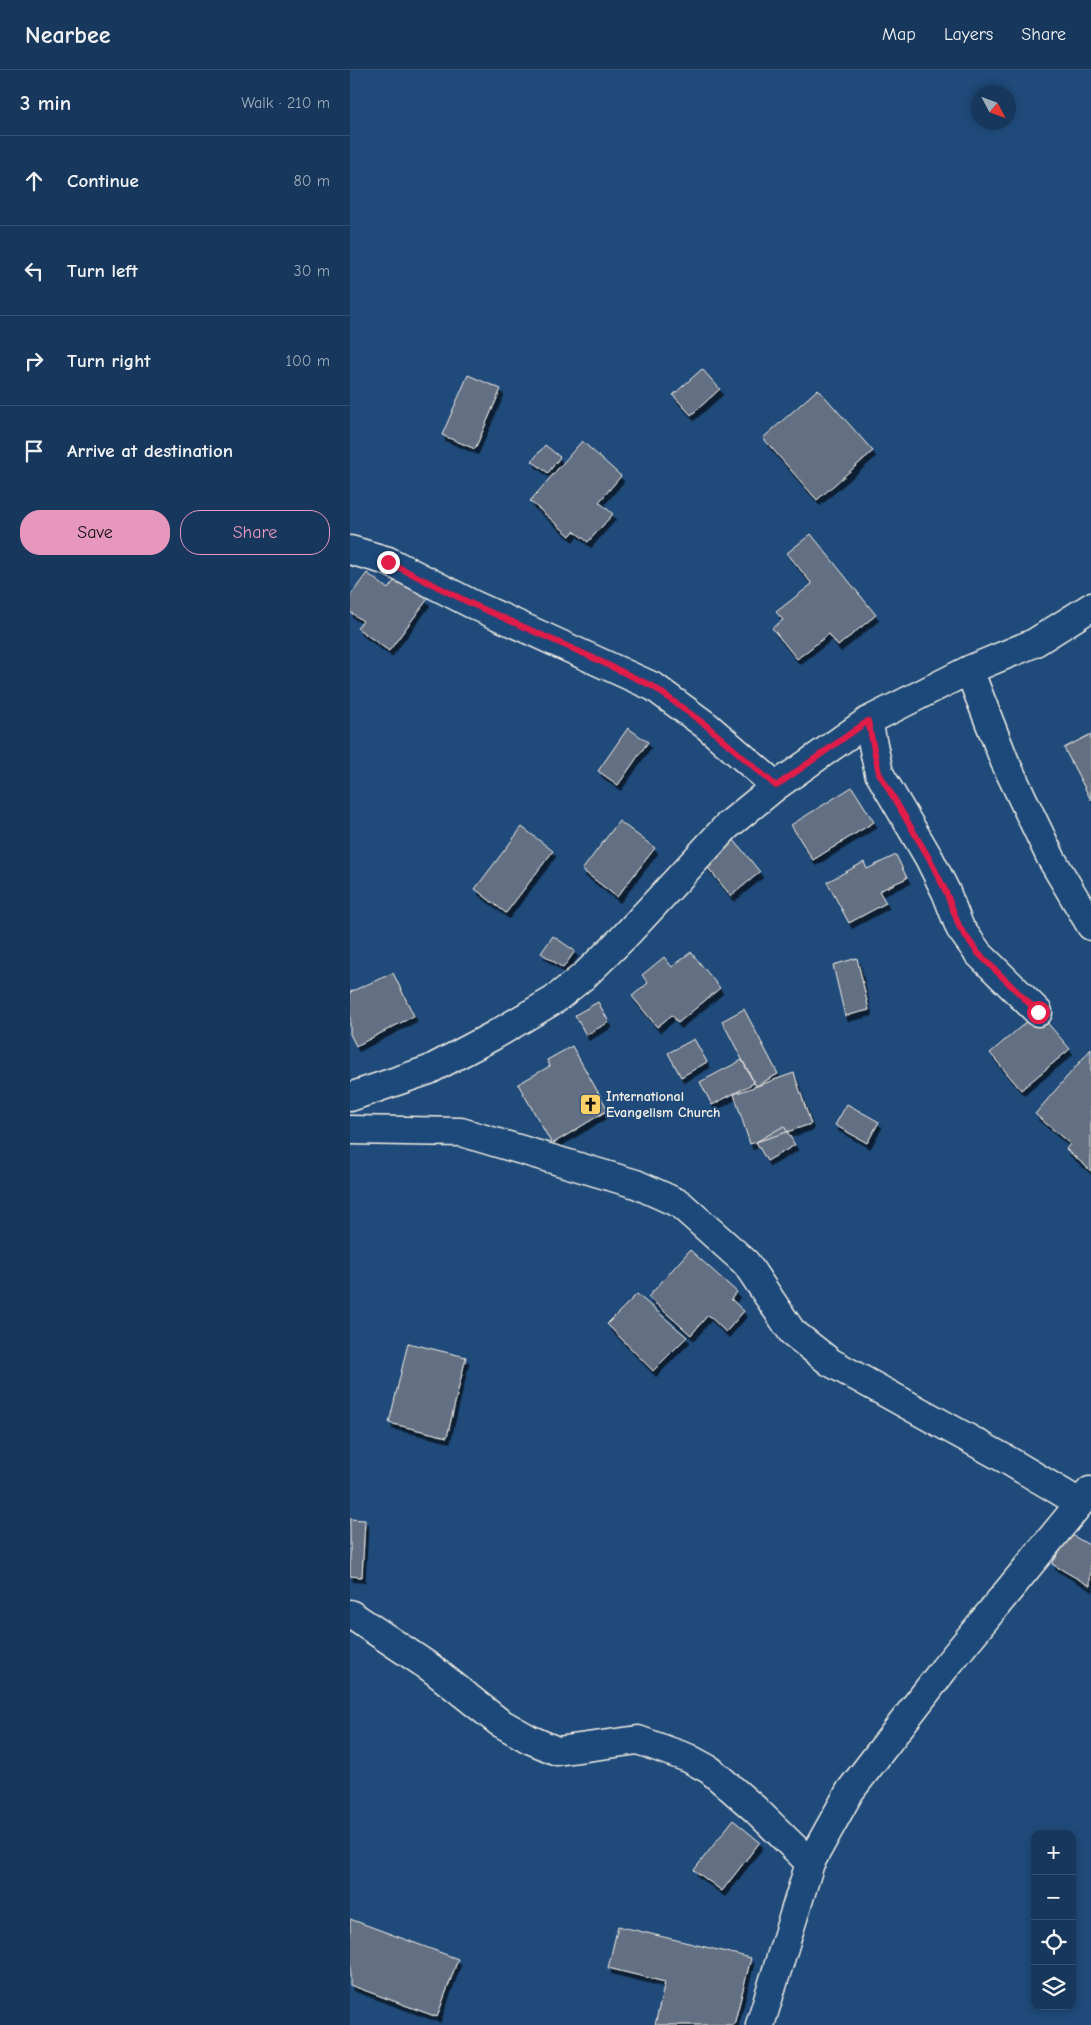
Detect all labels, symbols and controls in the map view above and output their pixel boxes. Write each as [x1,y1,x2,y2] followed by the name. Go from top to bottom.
[25,21,110,49] text: Nearbee
[882,24,916,45] text: Map
[944,24,993,45] text: Layers
[1021,24,1066,45] text: Share
[971,85,1016,130] north arrow
[20,91,71,115] text: 3 min
[241,94,330,112] text: Walk · 210 m
[20,167,48,195] icon: ahead
[67,170,139,192] text: Continue
[293,172,330,190] text: 80 m
[20,257,48,285] icon: left
[67,260,138,282] text: Turn left
[294,262,330,280] text: 30 m
[20,347,48,375] icon: right
[67,350,151,372] text: Turn right
[286,352,330,370] text: 100 m
[20,437,48,465] icon: arrive
[67,440,233,462] text: Arrive at destination
[20,510,170,555] button: Save
[180,510,330,555] button: Share
[377,551,400,574] route end
[1027,1001,1050,1024] route start
[606,1088,720,1121] place label: International Evangelism Church
[578,1092,602,1116] church icon: International Evangelism Church
[1031,1830,1076,2010] map controls
[1031,1830,1076,1875] button: +
[1031,1875,1076,1920] button: −
[1031,1920,1076,1965] button: locate
[1031,1965,1076,2010] button: layers

